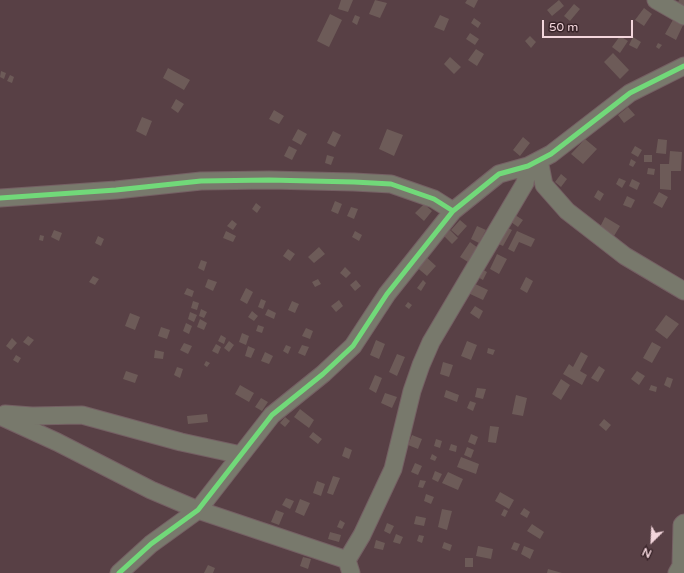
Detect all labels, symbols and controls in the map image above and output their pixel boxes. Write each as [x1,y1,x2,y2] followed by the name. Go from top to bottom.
[544,12,635,38] scale bar
[549,20,578,34] text: 50 m
[632,521,672,561] north arrow
[640,545,654,560] text: N

